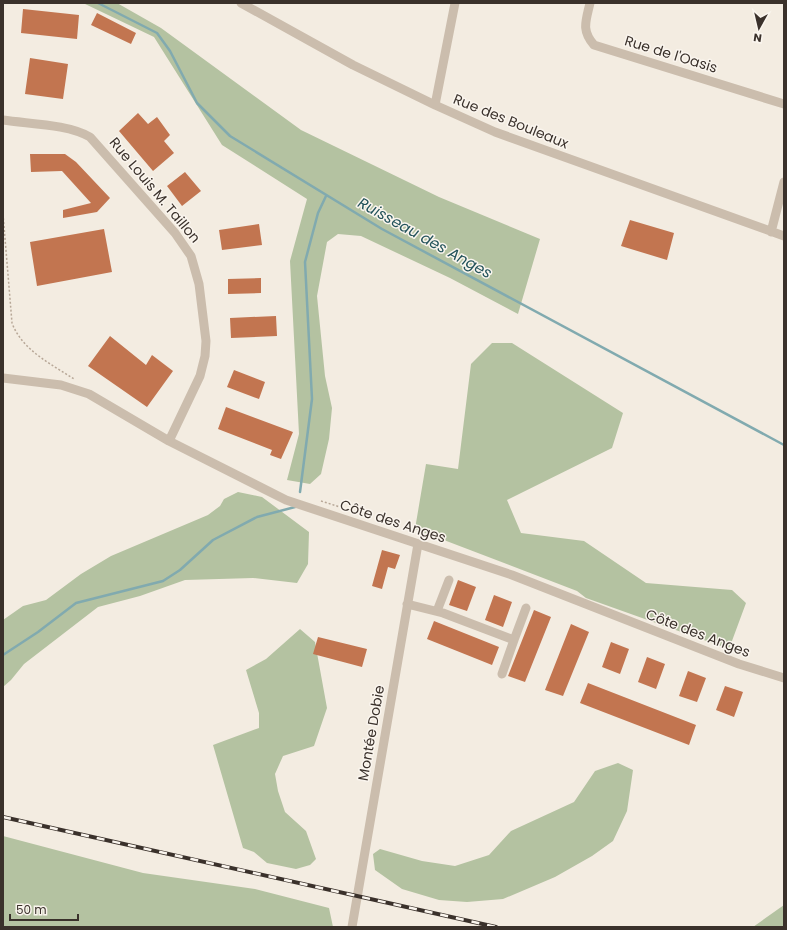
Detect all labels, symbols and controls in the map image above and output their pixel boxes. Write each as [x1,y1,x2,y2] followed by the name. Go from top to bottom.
[739,8,779,48] north arrow
[752,29,763,46] text: N
[622,30,720,78] street label: Rue de l'Oasis
[450,89,572,153] street label: Rue des Bouleaux
[105,133,205,247] street label: Rue Louis M. Taillon
[354,192,496,283] water label: Ruisseau des Anges
[337,494,449,548] street label: Côte des Anges
[643,604,753,662] street label: Côte des Anges
[353,683,389,782] street label: Montée Dobie
[10,896,78,922] scale bar
[16,901,47,918] text: 50 m

